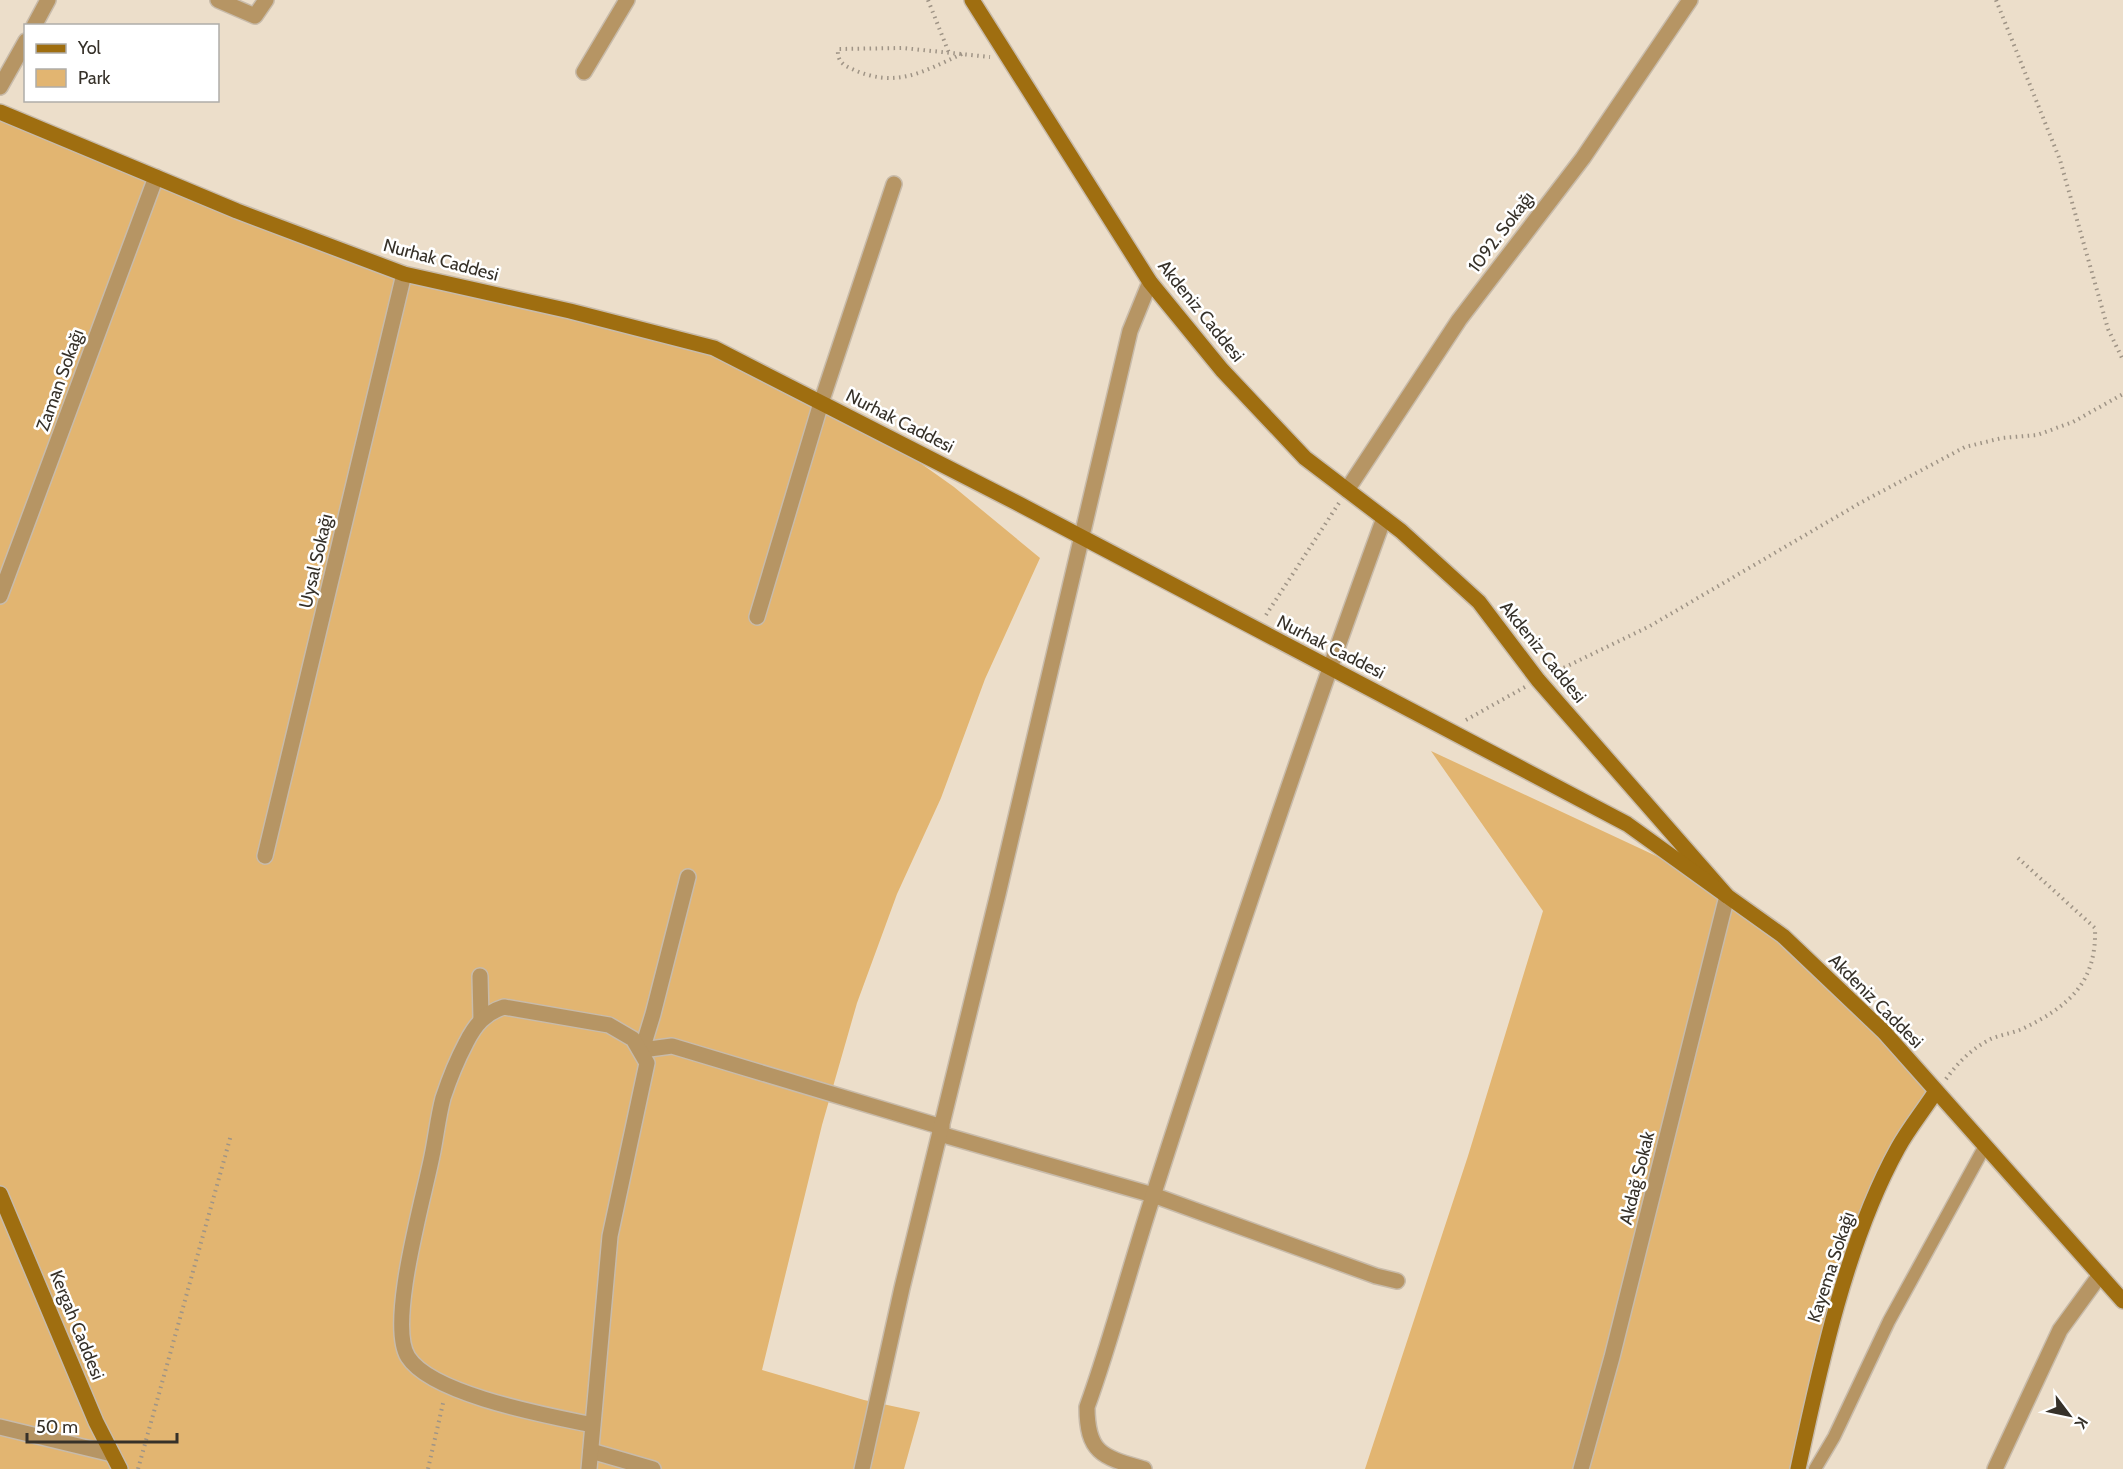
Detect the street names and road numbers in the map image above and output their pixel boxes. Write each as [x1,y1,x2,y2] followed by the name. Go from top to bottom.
[1463,187,1539,277] street label: 1092. Sokağı
[381,234,501,286] street label: Nurhak Caddesi
[1153,256,1249,366] street label: Akdeniz Caddesi
[31,326,89,434] street label: Zaman Sokağı
[842,384,958,458] street label: Nurhak Caddesi
[294,512,338,610] street label: Uysal Sokağı
[1495,597,1591,707] street label: Akdeniz Caddesi
[1273,610,1389,684] street label: Nurhak Caddesi
[1824,949,1928,1053] street label: Akdeniz Caddesi
[1615,1128,1659,1227] street label: Akdağ Sokak
[1803,1209,1859,1325] street label: Kayema Sokağı
[45,1267,109,1383] street label: Kergah Caddesi

